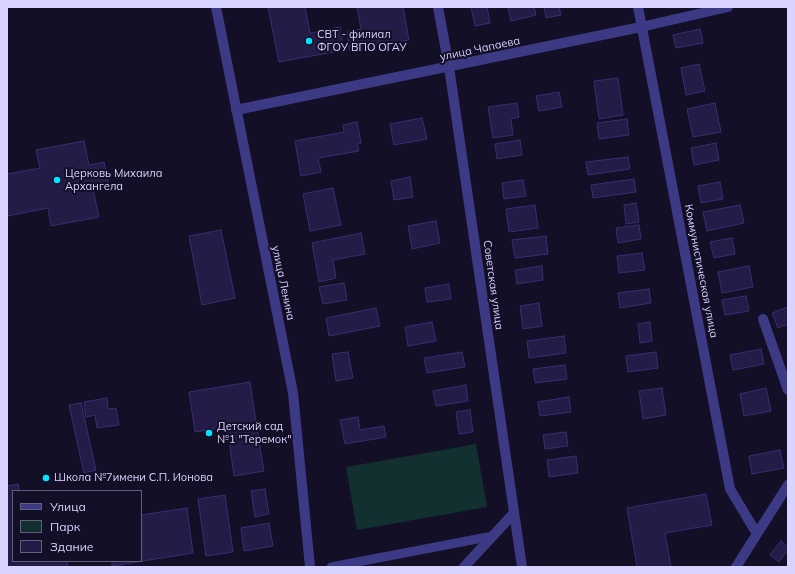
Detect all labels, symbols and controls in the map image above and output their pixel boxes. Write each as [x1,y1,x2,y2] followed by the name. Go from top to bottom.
[317,28,407,54] place label: СВТ - филиал ФГОУ ВПО ОГАУ
[439,34,521,64] street label: улица Чапаева
[304,36,314,46] marker: СВТ - филиал ФГОУ ВПО ОГАУ
[65,167,162,193] place label: Церковь Михаила Архангела
[52,175,62,185] marker: Церковь Михаила Архангела
[682,203,720,339] street label: Коммунистическая улица
[480,239,506,331] street label: Советская улица
[269,245,297,321] street label: улица Ленина
[217,420,291,446] place label: Детский сад №1 "Теремок"
[204,428,214,438] marker: Детский сад №1 "Теремок"
[54,471,213,485] place label: Школа №7имени С.П. Ионова
[41,473,51,483] marker: Школа №7имени С.П. Ионова
[12,490,142,562] legend
[50,499,86,514] text: Улица
[50,519,80,534] text: Парк
[50,539,93,554] text: Здание

